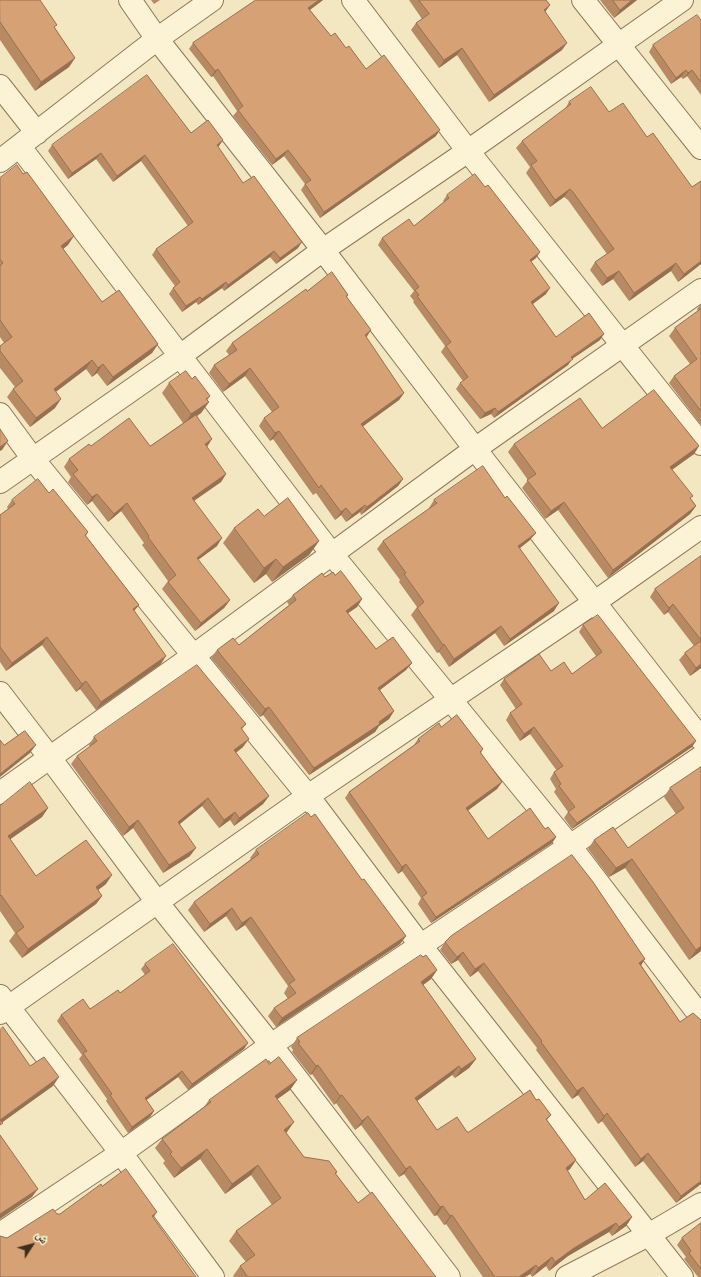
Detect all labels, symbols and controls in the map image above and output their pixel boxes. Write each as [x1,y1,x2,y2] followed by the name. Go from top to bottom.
[12,1225,52,1265] north arrow
[33,1229,51,1246] text: ش

